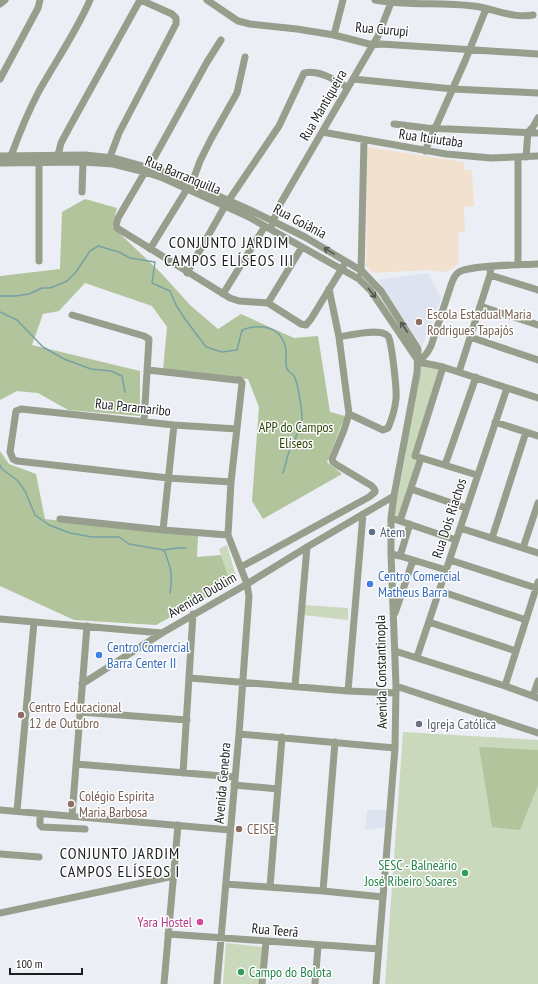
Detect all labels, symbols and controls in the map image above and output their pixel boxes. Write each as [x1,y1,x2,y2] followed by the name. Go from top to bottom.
[355,18,409,40] street label: Rua Gurupi
[295,66,351,144] street label: Rua Mantiqueira
[398,125,464,151] street label: Rua Ituiutaba
[142,152,224,198] street label: Rua Barranquilla
[270,200,330,242] street label: Rua Goiânia
[164,232,294,270] district label: CONJUNTO JARDIM CAMPOS ELÍSEOS III
[323,246,335,254] one-way arrow
[367,288,376,298] one-way arrow
[427,305,532,339] place label: Escola Estadual Maria Rodrigues Tapajós
[414,317,424,327] marker: Escola Estadual Maria Rodrigues Tapajós
[400,321,408,332] one-way arrow
[94,394,172,420] street label: Rua Paramaribo
[259,418,334,452] park label: APP do Campos Elíseos
[428,476,470,560] street label: Rua Dois Riachos
[380,523,405,541] place label: Atem
[367,527,377,537] marker: Atem
[378,567,461,601] place label: Centro Comercial Matheus Barra
[165,568,239,622] street label: Avenida Dublim
[365,579,375,589] marker: Centro Comercial Matheus Barra
[371,615,391,729] street label: Avenida Constantinopla
[107,638,190,672] place label: Centro Comercial Barra Center II
[94,650,104,660] marker: Centro Comercial Barra Center II
[29,698,122,732] place label: Centro Educacional 12 de Outubro
[16,710,26,720] marker: Centro Educacional 12 de Outubro
[427,715,496,733] place label: Igreja Católica
[414,719,424,729] marker: Igreja Católica
[209,742,235,824] street label: Avenida Genebra
[79,787,154,821] place label: Colégio Espirita Maria Barbosa
[66,799,76,809] marker: Colégio Espirita Maria Barbosa
[247,820,275,838] place label: CEISE
[234,824,244,834] marker: CEISE
[60,843,180,881] district label: CONJUNTO JARDIM CAMPOS ELÍSEOS I
[364,856,457,890] place label: SESC - Balneário José Ribeiro Soares
[460,868,470,878] marker: SESC - Balneário José Ribeiro Soares
[137,913,193,931] place label: Yara Hostel
[195,917,205,927] marker: Yara Hostel
[251,919,299,941] street label: Rua Teerã
[10,950,82,976] scale bar
[16,956,43,971] text: 100 m
[249,963,332,981] place label: Campo do Bolota
[236,967,246,977] marker: Campo do Bolota

